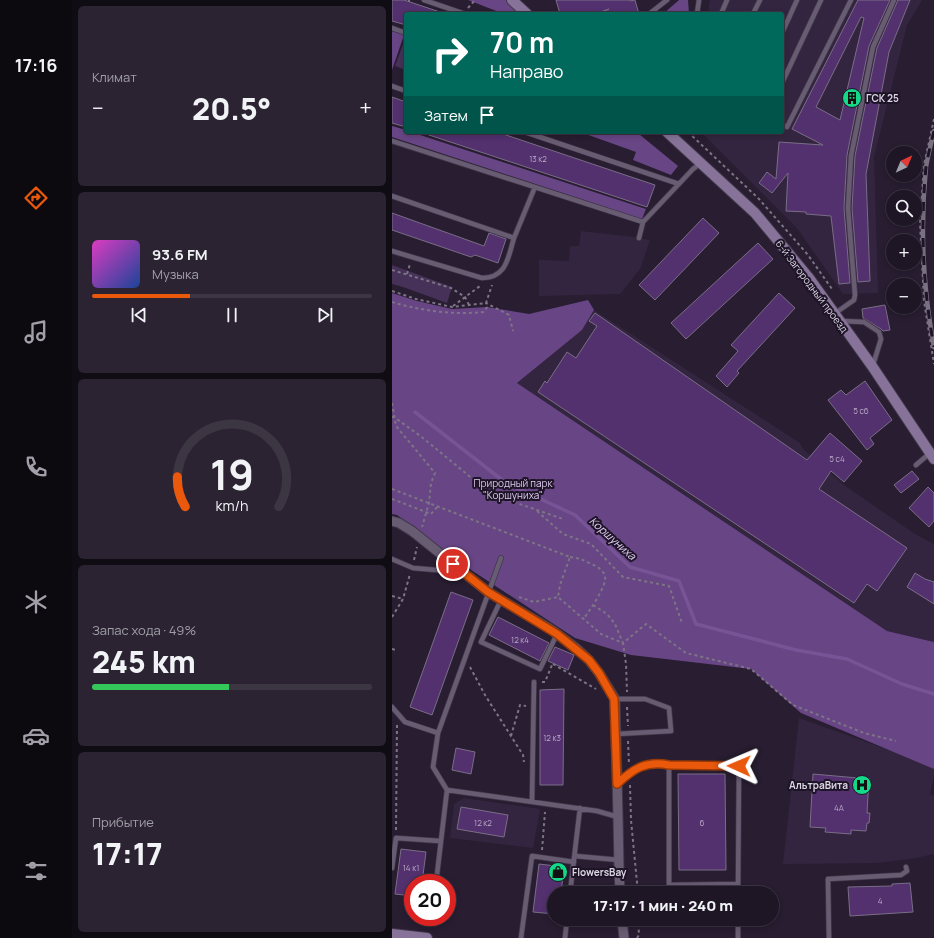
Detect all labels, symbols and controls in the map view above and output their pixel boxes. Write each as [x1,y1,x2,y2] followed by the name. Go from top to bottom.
[490,23,554,61] text: 70 m
[424,28,476,80] icon: right
[15,53,57,77] text: 17:16
[490,59,564,83] text: Направо
[92,68,137,86] text: Климат
[841,87,863,109] building icon: ГСК 25
[192,88,271,129] text: 20.5°
[866,91,899,105] place label: ГСК 25
[92,93,104,123] text: −
[359,93,372,123] text: +
[476,104,498,126] icon: arrive
[424,105,468,126] text: Затем
[886,146,922,182] north arrow
[886,146,922,314] map controls
[529,153,547,164] house number: 13 к2
[22,184,50,212] icon: directions
[886,190,922,226] button: search
[886,234,922,270] button: +
[773,237,851,335] street label: 6-й Загородный проезд
[152,244,208,265] text: 93.6 FM
[152,265,199,283] text: Музыка
[886,278,922,314] button: −
[128,304,150,326] icon: previous
[221,304,243,326] icon: pause
[314,304,336,326] icon: next
[22,318,50,346] icon: music
[853,405,869,416] house number: 5 с6
[210,446,254,502] text: 19
[22,453,50,481] icon: phone
[829,453,845,464] house number: 5 с4
[474,476,553,502] park label: Природный парк "Коршуниха"
[215,496,249,515] text: km/h
[587,513,640,563] water label: Коршуниха
[436,547,470,581] pin
[442,553,464,575] icon: arrive
[22,588,50,616] icon: climate
[92,621,196,639] text: Запас хода · 49%
[511,634,529,645] house number: 12 к4
[92,641,196,682] text: 245 km
[22,722,50,750] icon: car
[543,732,561,743] house number: 12 к3
[718,745,760,787] position arrow
[851,774,873,796] hospital icon: АльтраВита
[789,778,848,792] place label: АльтраВита
[834,802,844,813] house number: 4А
[92,813,154,831] text: Прибытие
[474,817,492,828] house number: 12 к2
[700,817,705,828] house number: 6
[92,833,163,874] text: 17:17
[22,857,50,885] icon: filters
[547,861,569,883] shop icon: FlowersBay
[403,862,419,873] house number: 14 к1
[572,865,627,879] place label: FlowersBay
[404,874,456,926] speed limit sign: 20
[593,895,733,916] text: 17:17 · 1 мин · 240 m
[878,895,883,906] house number: 4

